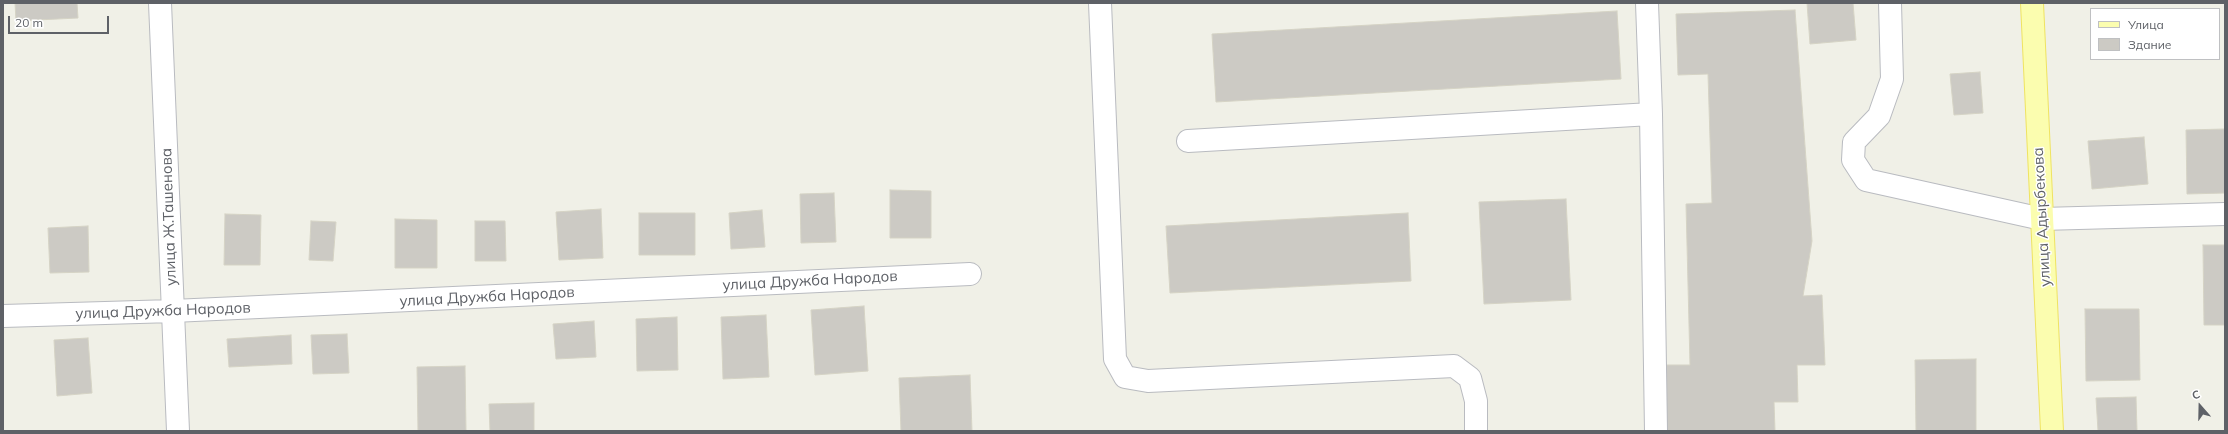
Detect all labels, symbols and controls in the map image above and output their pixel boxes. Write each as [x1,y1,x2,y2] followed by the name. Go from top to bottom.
[10,8,111,34] scale bar
[2090,8,2220,60] legend
[15,15,43,30] text: 20 m
[2128,17,2164,32] text: Улица
[2128,37,2171,52] text: Здание
[2029,147,2055,287] street label: улица Адырбекова
[158,148,180,286] street label: улица Ж.Ташенова
[722,267,898,295] street label: улица Дружба Народов
[399,283,575,311] street label: улица Дружба Народов
[75,299,251,323] street label: улица Дружба Народов
[2180,386,2220,426] north arrow
[2190,387,2202,403] text: С

